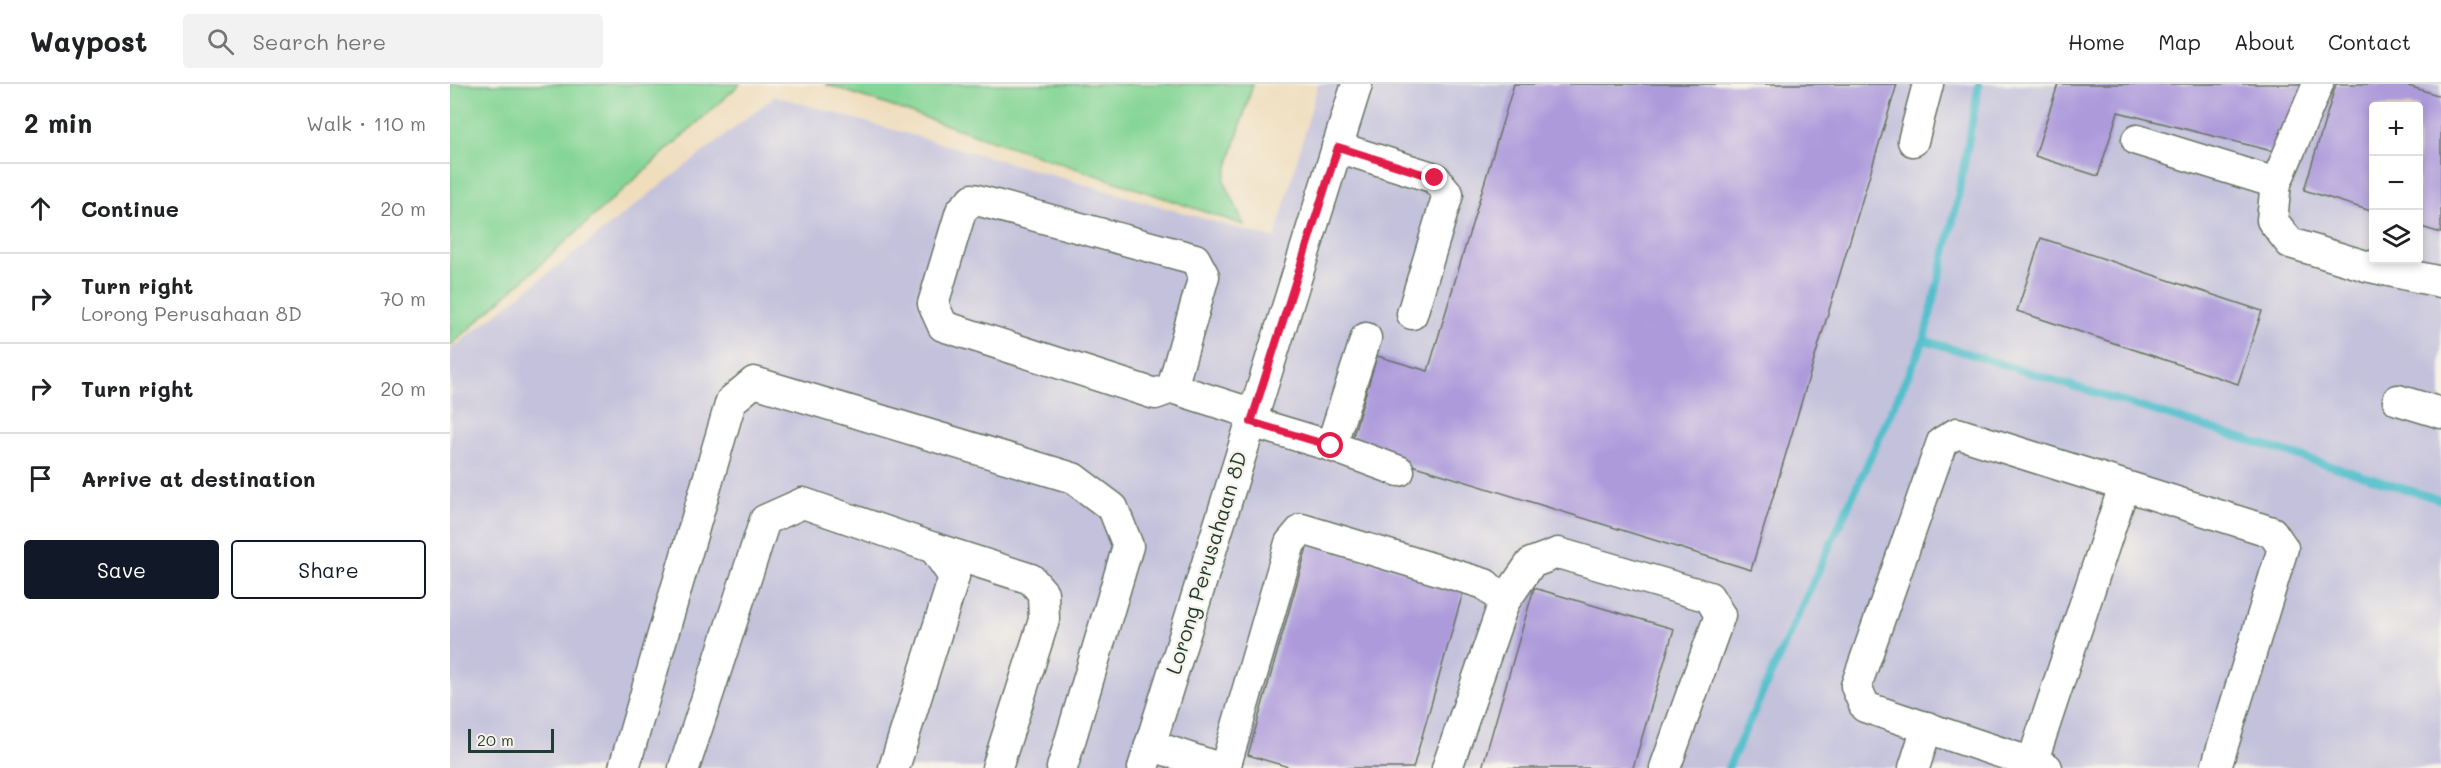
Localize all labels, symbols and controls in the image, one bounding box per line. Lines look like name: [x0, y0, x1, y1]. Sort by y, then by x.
search box: [183, 14, 603, 68]
text: Waypost: [30, 23, 147, 59]
icon: search: [204, 25, 237, 58]
text: Search here: [252, 27, 386, 56]
text: Home: [2068, 28, 2125, 55]
text: Map: [2158, 28, 2201, 55]
text: About: [2234, 28, 2295, 55]
text: Contact: [2328, 28, 2411, 55]
map controls: [2369, 102, 2423, 264]
button: +: [2369, 102, 2423, 156]
text: 2 min: [24, 106, 92, 140]
text: Walk · 110 m: [306, 110, 426, 136]
button: −: [2369, 156, 2423, 210]
route end: [1421, 164, 1447, 190]
icon: ahead: [24, 192, 57, 225]
text: Continue: [81, 194, 179, 223]
text: 20 m: [380, 195, 426, 221]
button: layers: [2369, 210, 2423, 264]
text: Turn right: [81, 271, 193, 300]
icon: right: [24, 282, 57, 315]
text: 70 m: [380, 285, 426, 311]
text: Lorong Perusahaan 8D: [81, 300, 302, 326]
icon: right: [24, 372, 57, 405]
text: Turn right: [81, 374, 193, 403]
text: 20 m: [380, 375, 426, 401]
route start: [1317, 432, 1343, 458]
street label: Lorong Perusahaan 8D: [1159, 448, 1252, 677]
icon: arrive: [24, 462, 57, 495]
text: Arrive at destination: [81, 464, 316, 493]
button: Save: [24, 540, 219, 599]
button: Share: [231, 540, 426, 599]
scale bar: [468, 726, 554, 754]
text: 20 m: [477, 729, 514, 750]

